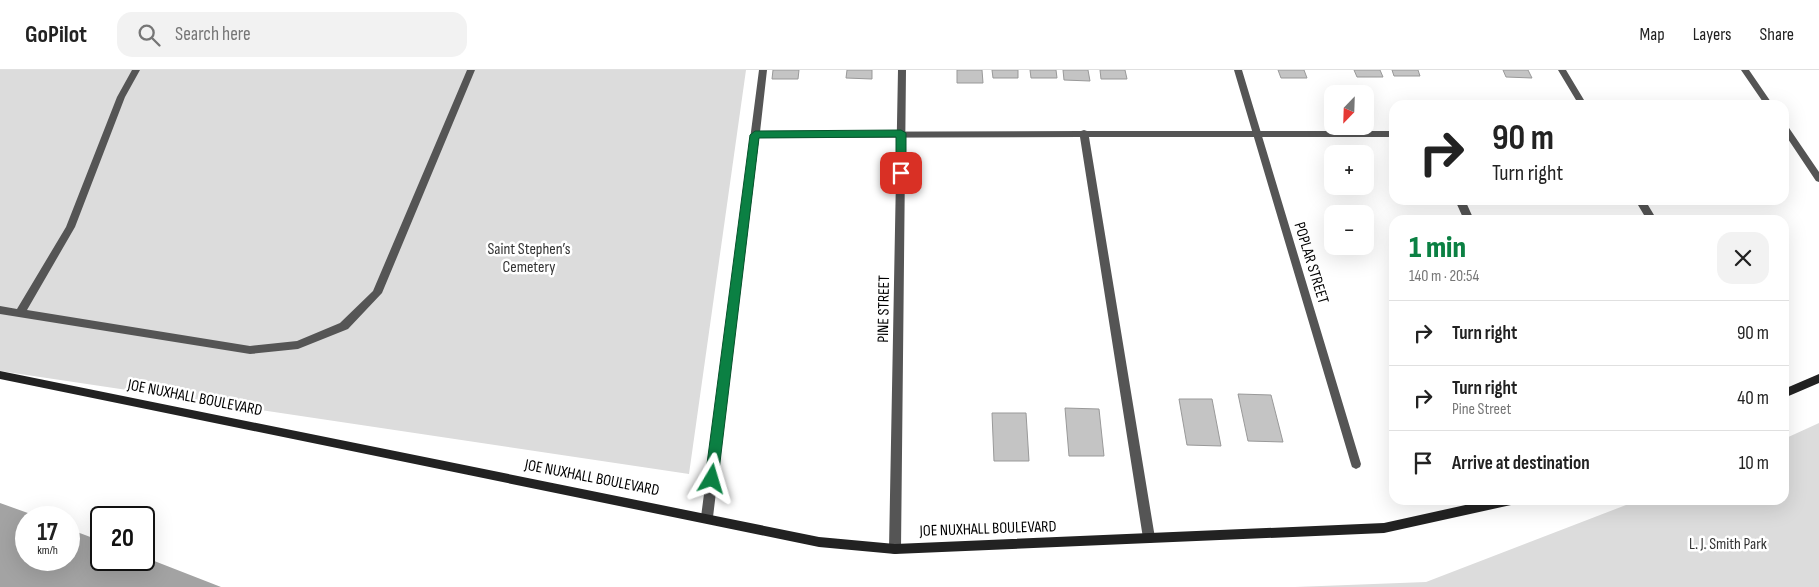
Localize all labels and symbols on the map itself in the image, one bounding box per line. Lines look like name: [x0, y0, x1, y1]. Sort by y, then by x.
north arrow: [1324, 85, 1374, 135]
pin: [880, 152, 922, 194]
street label: POPLAR STREET: [1290, 220, 1333, 307]
park label: Saint Stephen’s Cemetery: [487, 240, 571, 277]
street label: PINE STREET: [874, 275, 894, 343]
street label: JOE NUXHALL BOULEVARD: [125, 375, 264, 420]
position arrow: [685, 452, 737, 504]
street label: JOE NUXHALL BOULEVARD: [522, 455, 661, 500]
speed limit sign: 20: [90, 506, 155, 571]
street label: JOE NUXHALL BOULEVARD: [918, 517, 1057, 541]
park label: L. J. Smith Park: [1689, 535, 1767, 554]

